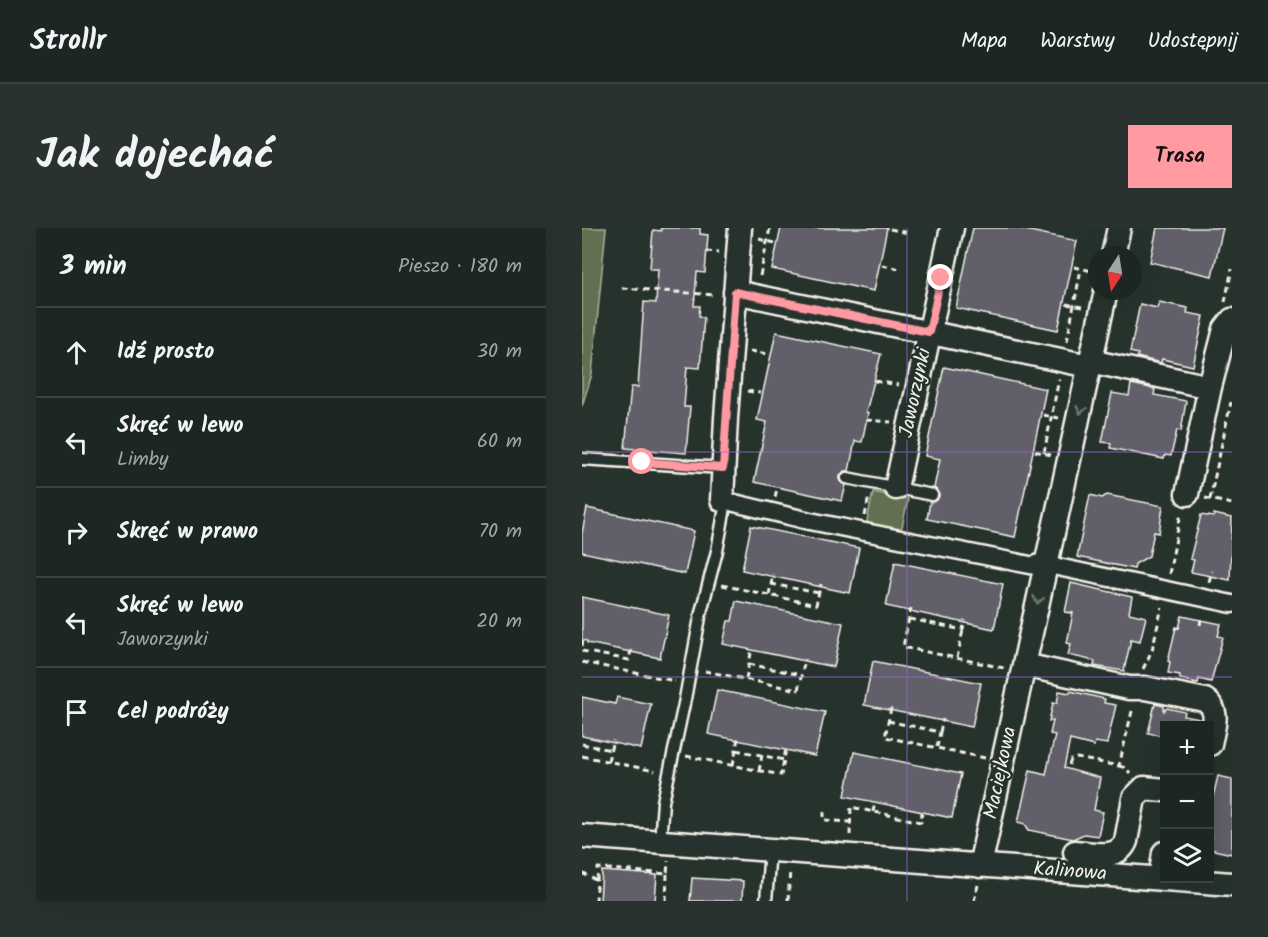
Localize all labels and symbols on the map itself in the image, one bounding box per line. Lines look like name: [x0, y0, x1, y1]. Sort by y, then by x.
north arrow: [1088, 246, 1142, 300]
route end: [927, 264, 953, 290]
street label: Jaworzynki: [891, 344, 941, 441]
one-way arrow: [1075, 405, 1088, 415]
route start: [628, 448, 654, 474]
one-way arrow: [1033, 595, 1046, 605]
street label: Maciejkowa: [976, 724, 1026, 822]
street label: Kalinowa: [1032, 853, 1108, 891]

